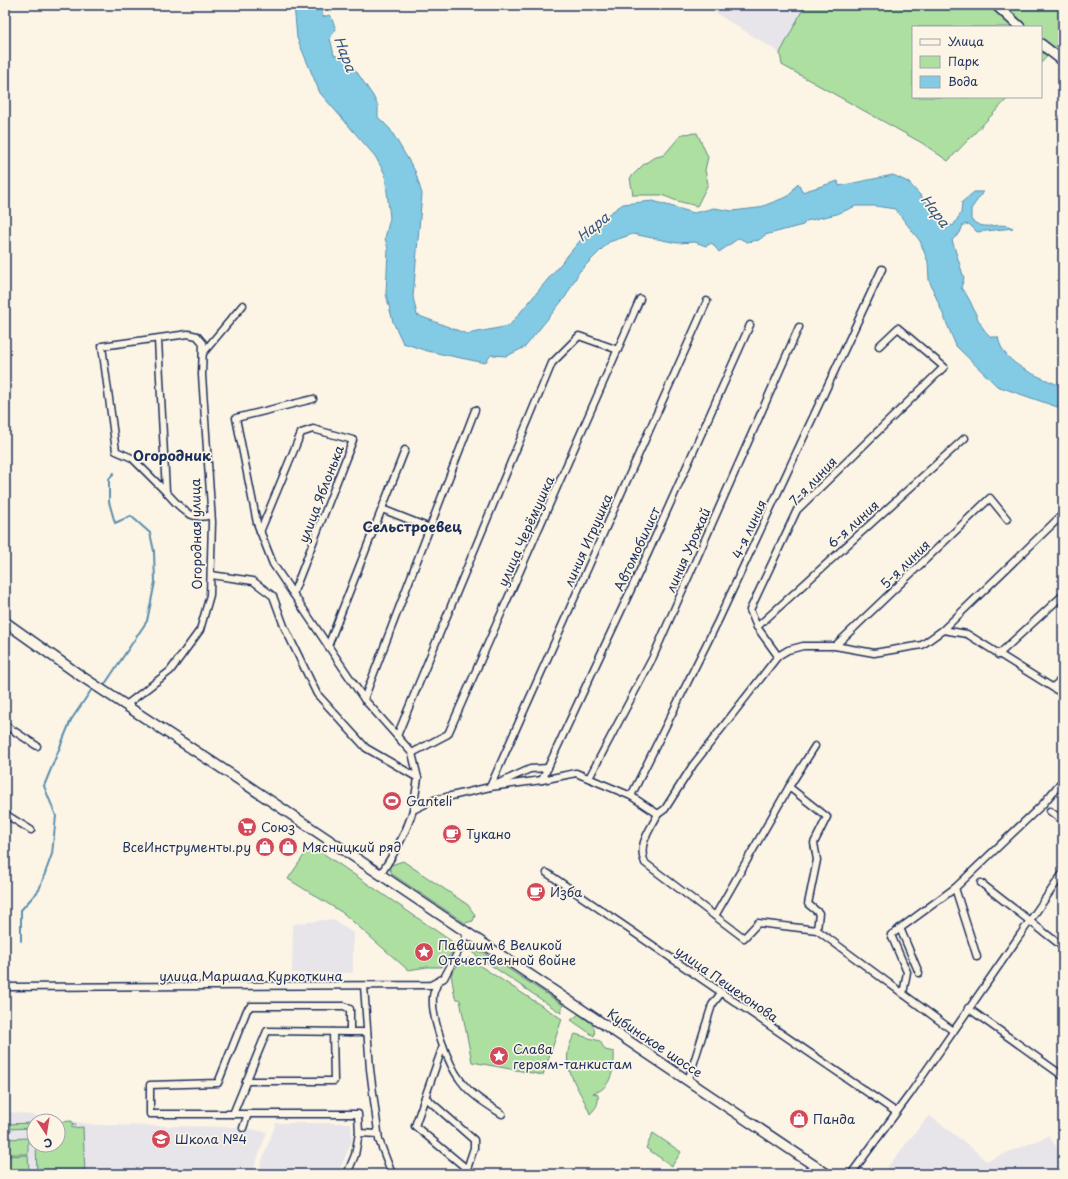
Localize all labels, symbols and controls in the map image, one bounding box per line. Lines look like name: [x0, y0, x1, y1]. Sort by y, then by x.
legend: [912, 26, 1042, 98]
text: Улица: [948, 32, 984, 50]
water label: Нара: [329, 33, 362, 76]
text: Парк: [948, 52, 980, 70]
text: Вода: [948, 72, 978, 90]
water label: Нара: [916, 190, 956, 233]
water label: Нара: [572, 206, 614, 246]
street label: улица Яблонька: [293, 442, 348, 545]
district label: Огородник: [133, 445, 211, 466]
street label: 7-я линия: [785, 452, 841, 509]
street label: улица Черёмушка: [493, 472, 559, 589]
street label: Огородная улица: [185, 477, 206, 590]
street label: линия Игрушка: [558, 490, 617, 590]
street label: 6-я линия: [823, 495, 883, 552]
street label: 4-я линия: [727, 496, 770, 561]
street label: Автомобилист: [609, 503, 665, 594]
street label: линия Урожай: [660, 505, 715, 596]
district label: Сельстроевец: [362, 516, 462, 537]
street label: 5-я линия: [875, 535, 934, 592]
sports icon: Ganteli: [381, 790, 403, 812]
place label: Ganteli: [406, 791, 453, 810]
supermarket icon: Союз: [236, 816, 258, 838]
place label: Союз: [261, 817, 295, 836]
cafe icon: Тукано: [441, 823, 463, 845]
place label: Тукано: [466, 824, 511, 843]
shop icon: ВсеИнструменты.ру: [254, 836, 276, 858]
shop icon: Мясницкий ряд: [277, 836, 299, 858]
place label: ВсеИнструменты.ру: [122, 837, 251, 856]
place label: Мясницкий ряд: [302, 837, 401, 856]
cafe icon: Изба: [525, 881, 547, 903]
place label: Изба: [550, 882, 583, 901]
place label: Павшим в Великой Отечественной войне: [438, 935, 576, 969]
place icon: Павшим в Великой Отечественной войне: [413, 941, 435, 963]
street label: улица Пешехонова: [672, 941, 783, 1027]
street label: улица Маршала Куркоткина: [159, 966, 344, 985]
street label: Кубинское шоссе: [604, 1004, 707, 1082]
place label: Слава героям-танкистам: [513, 1039, 632, 1073]
place icon: Слава героям-танкистам: [488, 1045, 510, 1067]
shop icon: Панда: [788, 1108, 810, 1130]
place label: Панда: [813, 1109, 856, 1128]
north arrow: [26, 1113, 66, 1153]
school or university icon: Школа №4: [150, 1128, 172, 1150]
place label: Школа №4: [175, 1129, 247, 1148]
text: С: [42, 1134, 54, 1152]

